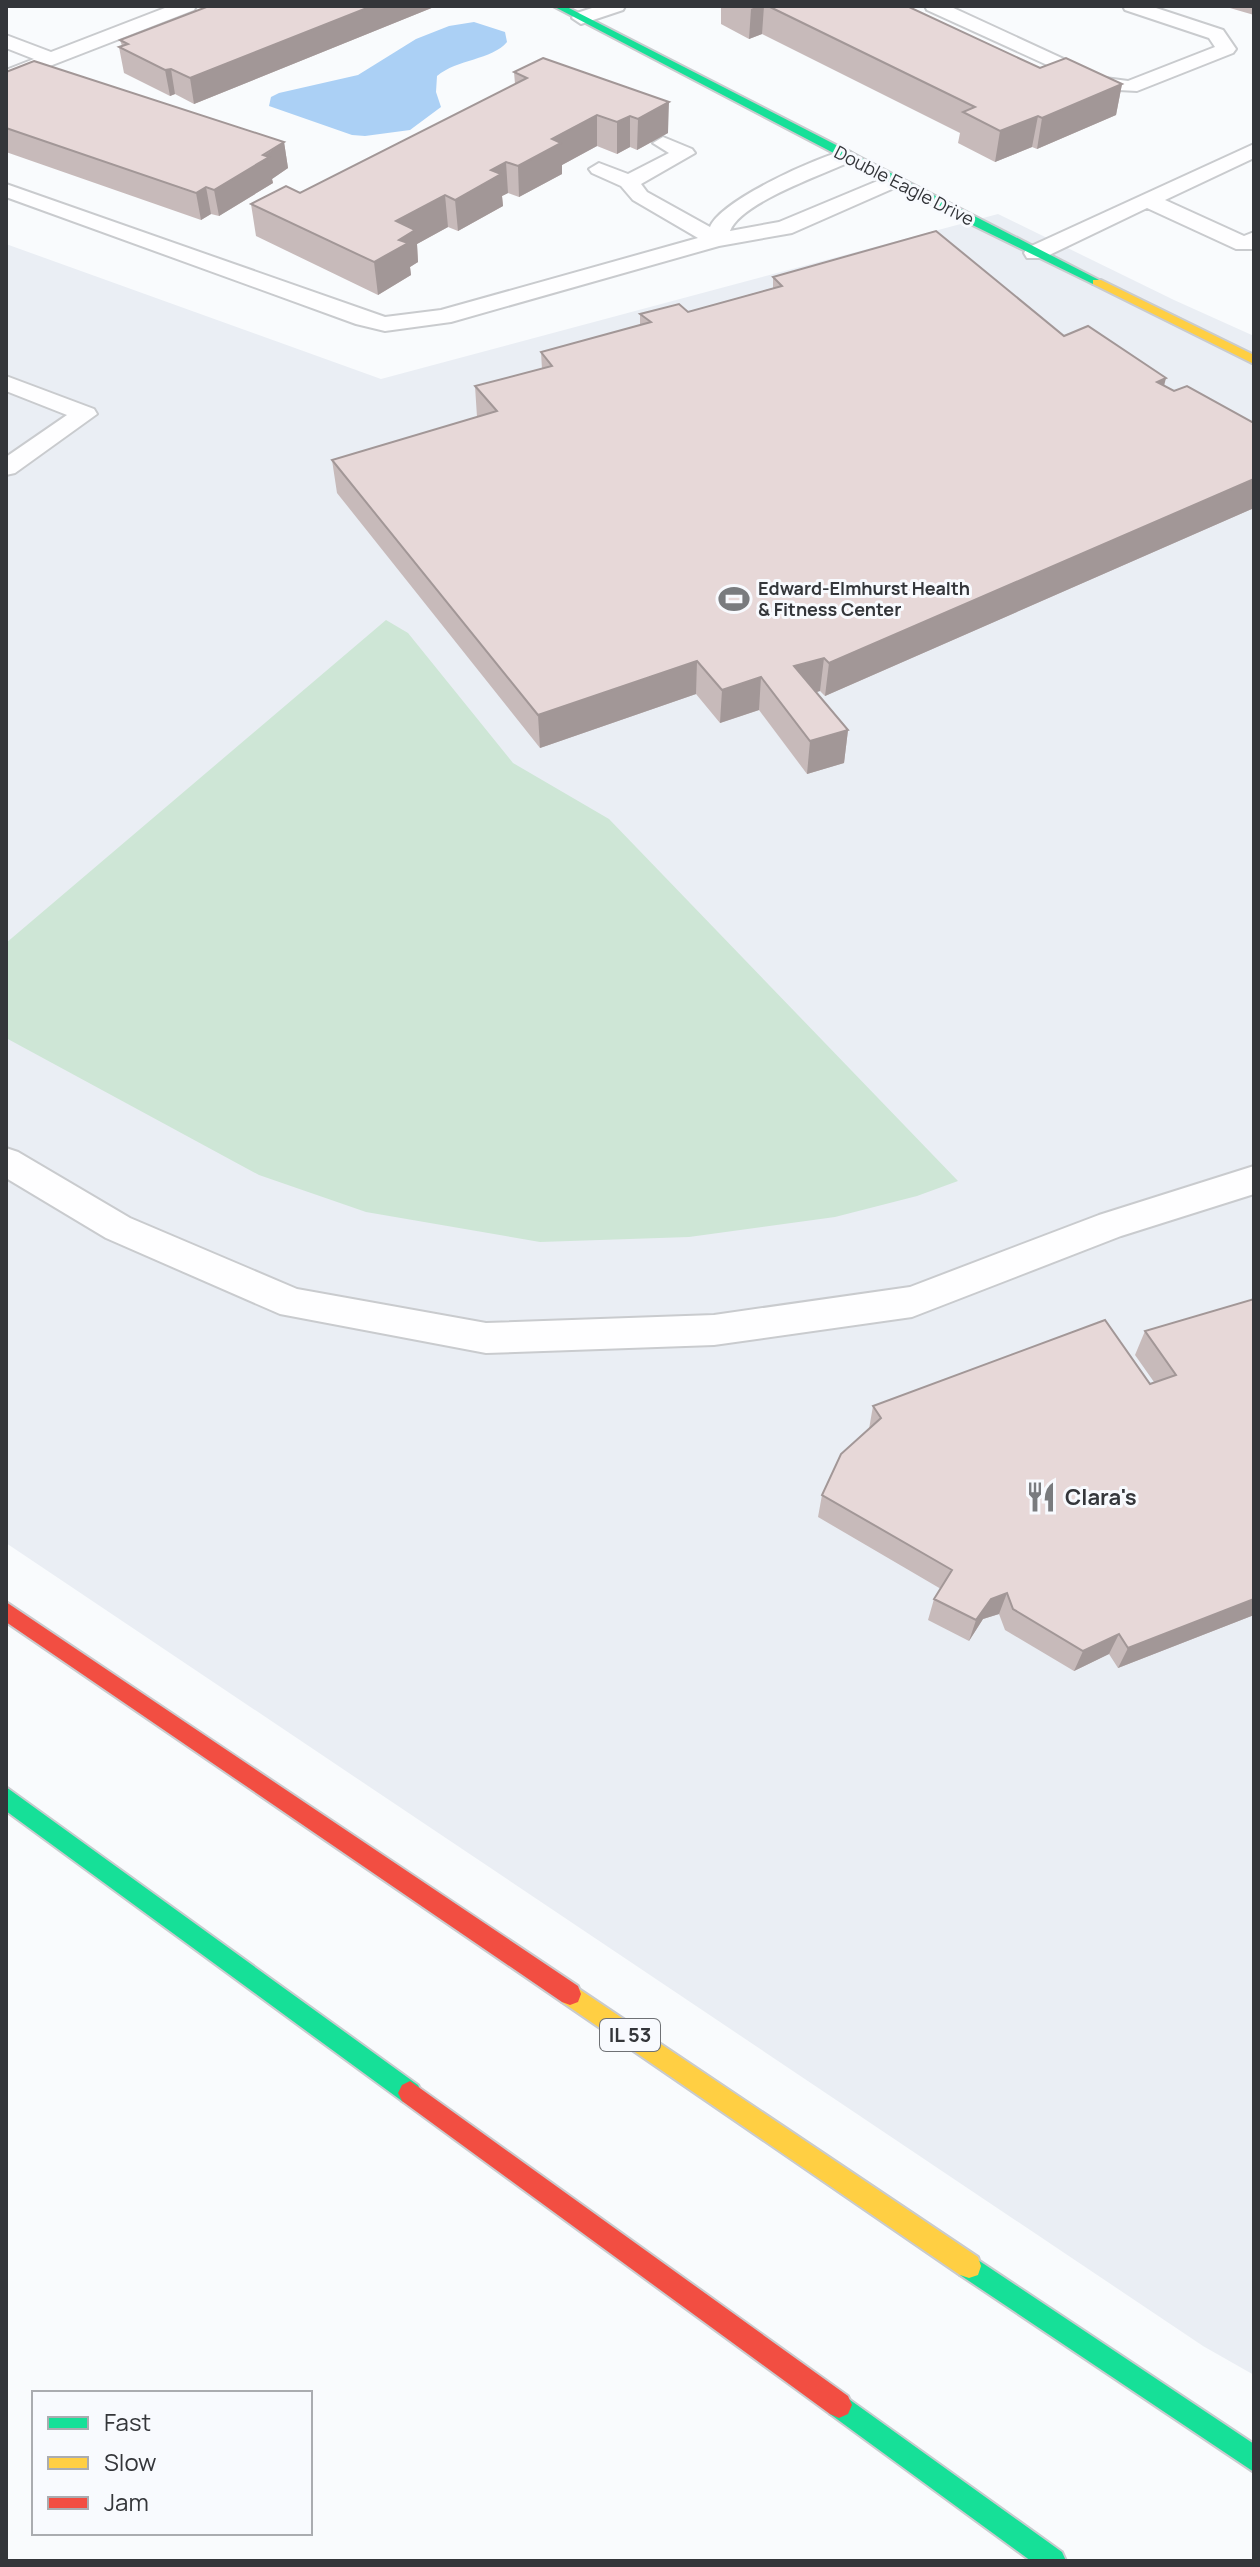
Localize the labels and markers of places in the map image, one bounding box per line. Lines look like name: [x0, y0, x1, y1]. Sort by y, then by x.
place label: Edward-Elmhurst Health & Fitness Center: [758, 576, 970, 621]
sports icon: Edward-Elmhurst Health & Fitness Center: [717, 582, 751, 616]
restaurant icon: Clara's: [1024, 1480, 1058, 1514]
place label: Clara's: [1065, 1482, 1137, 1512]

